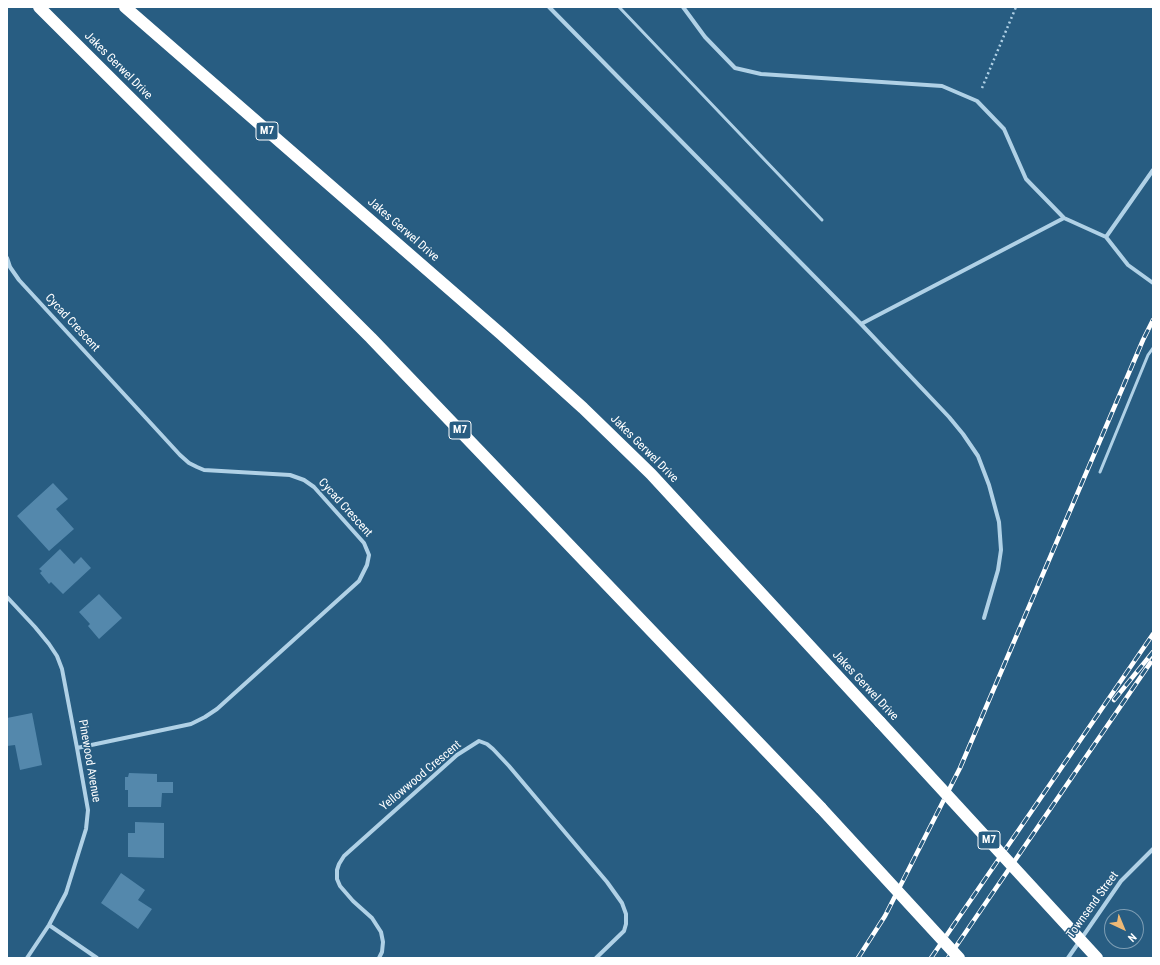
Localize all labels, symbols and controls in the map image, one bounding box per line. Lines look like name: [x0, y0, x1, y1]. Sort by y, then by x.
street label: Jakes Gerwel Drive: [81, 29, 155, 103]
road number: M7: [256, 122, 278, 140]
street label: Jakes Gerwel Drive: [364, 195, 442, 265]
street label: Cycad Crescent: [42, 291, 102, 355]
street label: Jakes Gerwel Drive: [607, 412, 681, 486]
road number: M7: [449, 421, 471, 439]
street label: Cycad Crescent: [315, 476, 375, 540]
street label: Jakes Gerwel Drive: [829, 648, 901, 724]
street label: Pinewood Avenue: [75, 718, 103, 804]
street label: Yellowwood Crescent: [378, 738, 464, 814]
road number: M7: [978, 831, 1000, 849]
street label: Townsend Street: [1064, 869, 1122, 941]
north arrow: [1104, 909, 1144, 949]
text: N: [1125, 930, 1139, 944]

